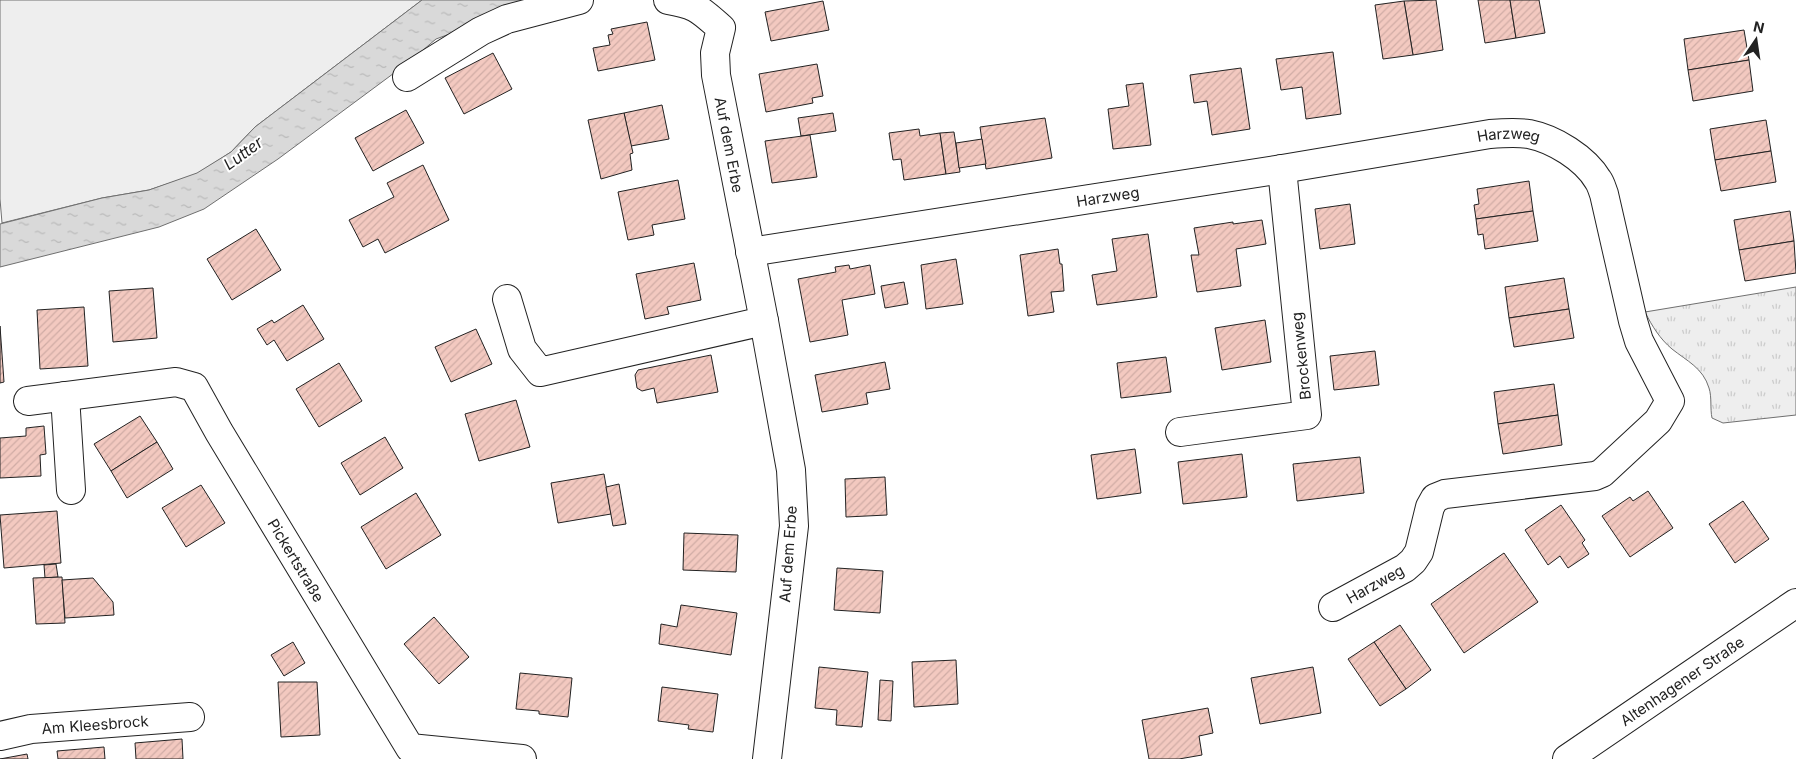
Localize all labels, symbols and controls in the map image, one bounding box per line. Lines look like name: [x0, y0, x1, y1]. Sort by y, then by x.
north arrow: [1731, 15, 1781, 65]
text: N: [1752, 17, 1766, 36]
street label: Auf dem Erbe: [711, 95, 748, 194]
street label: Harzweg: [1475, 123, 1542, 146]
water label: Lutter: [219, 131, 267, 174]
street label: Harzweg: [1075, 182, 1141, 210]
street label: Brockenweg: [1287, 311, 1315, 401]
street label: Auf dem Erbe: [775, 505, 801, 603]
street label: Pickertstraße: [264, 515, 329, 605]
street label: Harzweg: [1343, 560, 1407, 608]
street label: Altenhagener Straße: [1616, 632, 1748, 730]
street label: Am Kleesbrock: [41, 711, 150, 738]

